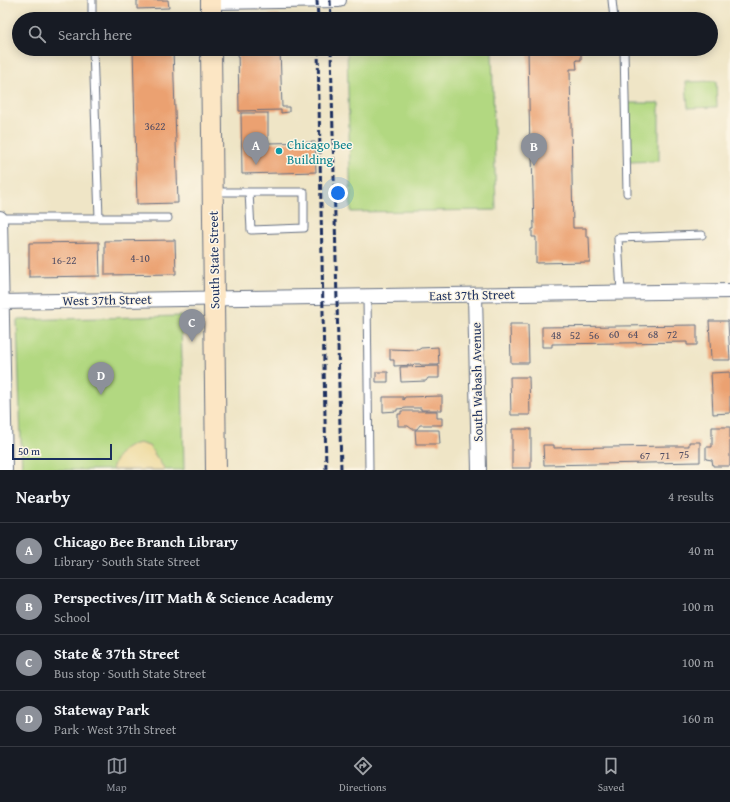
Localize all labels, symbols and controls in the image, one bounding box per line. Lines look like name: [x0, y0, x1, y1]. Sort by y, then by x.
search box: [12, 12, 718, 56]
icon: search: [26, 23, 48, 45]
text: Search here: [58, 24, 132, 45]
house number: 3622: [144, 118, 166, 134]
pin: A: [243, 132, 269, 165]
pin: B: [521, 133, 547, 166]
place label: Chicago Bee Building: [287, 135, 352, 169]
marker: Chicago Bee Building: [274, 146, 284, 156]
your location: [328, 183, 348, 203]
street label: South State Street: [204, 210, 224, 309]
house number: 4-10: [130, 250, 150, 266]
house number: 16-22: [52, 252, 76, 268]
street label: East 37th Street: [429, 285, 515, 305]
street label: West 37th Street: [62, 290, 152, 310]
pin: C: [179, 309, 205, 342]
street label: South Wabash Avenue: [466, 322, 488, 442]
house number: 60: [609, 326, 619, 342]
house number: 64: [628, 326, 638, 342]
house number: 68: [648, 326, 658, 342]
house number: 72: [667, 326, 677, 342]
house number: 48: [551, 327, 561, 343]
house number: 52: [570, 327, 580, 343]
house number: 56: [589, 327, 599, 343]
pin: D: [88, 362, 114, 395]
scale bar: [12, 442, 112, 461]
text: 50 m: [18, 443, 40, 459]
house number: 75: [679, 446, 689, 462]
house number: 67: [640, 447, 650, 463]
house number: 71: [660, 447, 670, 463]
text: Nearby: [16, 484, 70, 509]
text: 4 results: [668, 487, 714, 506]
text: Chicago Bee Branch Library: [54, 531, 238, 552]
text: A: [25, 541, 33, 560]
text: 40 m: [688, 541, 714, 560]
text: Library · South State Street: [54, 552, 200, 571]
text: Perspectives/IIT Math & Science Academy: [54, 587, 333, 608]
text: B: [25, 597, 33, 616]
text: 100 m: [682, 597, 714, 616]
text: School: [54, 608, 90, 627]
text: State & 37th Street: [54, 643, 179, 664]
text: C: [25, 653, 33, 672]
text: 100 m: [682, 653, 714, 672]
text: Bus stop · South State Street: [54, 664, 206, 683]
text: Stateway Park: [54, 699, 149, 720]
text: D: [25, 709, 33, 728]
text: 160 m: [682, 709, 714, 728]
text: Park · West 37th Street: [54, 720, 176, 739]
tab: Map: [106, 755, 128, 795]
tab: Directions: [339, 755, 386, 795]
tab: Saved: [598, 755, 624, 795]

